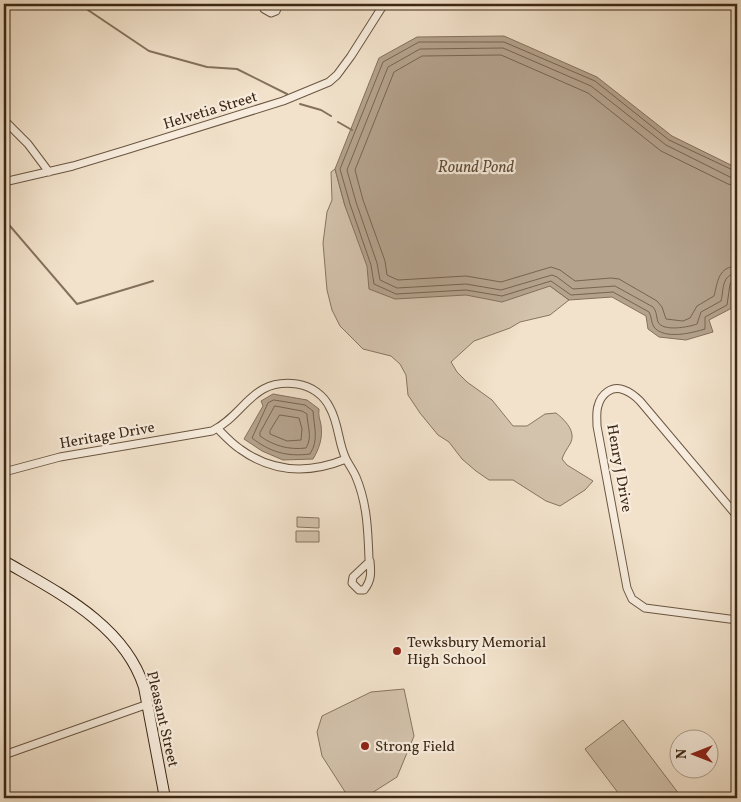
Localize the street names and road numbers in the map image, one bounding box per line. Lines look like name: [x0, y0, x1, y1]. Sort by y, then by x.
street label: Helvetia Street: [161, 87, 260, 136]
street label: Heritage Drive: [58, 418, 157, 455]
street label: Henry J Drive: [600, 423, 637, 514]
street label: Pleasant Street: [140, 669, 183, 770]

